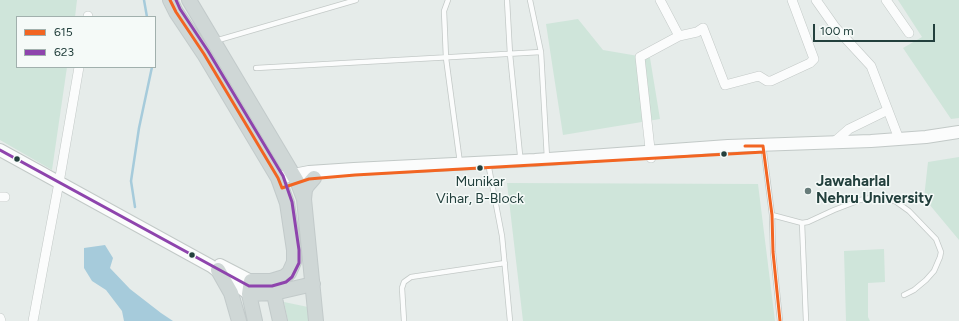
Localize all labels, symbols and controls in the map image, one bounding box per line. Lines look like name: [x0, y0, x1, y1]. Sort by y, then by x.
legend: [16, 16, 156, 68]
scale bar: [815, 16, 937, 42]
text: 100 m: [820, 24, 854, 38]
text: 615: [54, 25, 73, 39]
text: 623: [54, 45, 74, 59]
unlabelled marker: [719, 149, 729, 159]
unlabelled marker: [12, 154, 22, 164]
marker: Munikar Vihar, B-Block: [475, 163, 485, 173]
place label: Jawaharlal Nehru University: [816, 173, 933, 208]
place label: Munikar Vihar, B-Block: [436, 174, 524, 206]
marker: Jawaharlal Nehru University: [803, 186, 813, 196]
unlabelled marker: [187, 250, 197, 260]

